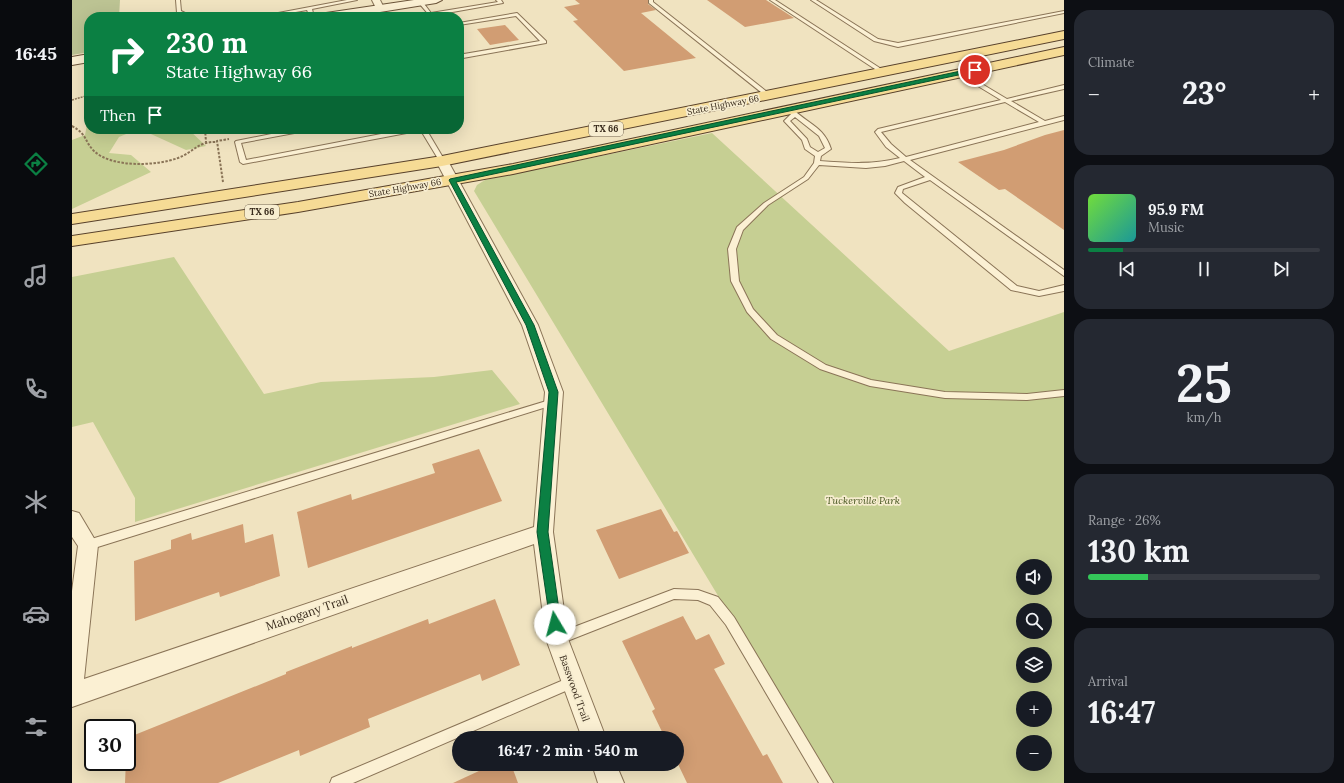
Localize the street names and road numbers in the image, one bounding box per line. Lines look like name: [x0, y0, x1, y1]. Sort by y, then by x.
street label: State Highway 66: [686, 92, 760, 117]
road number: TX 66: [589, 122, 623, 136]
street label: State Highway 66: [368, 176, 442, 199]
road number: TX 66: [245, 205, 279, 219]
street label: Mahogany Trail: [264, 591, 350, 634]
street label: Basswood Trail: [556, 653, 593, 724]

